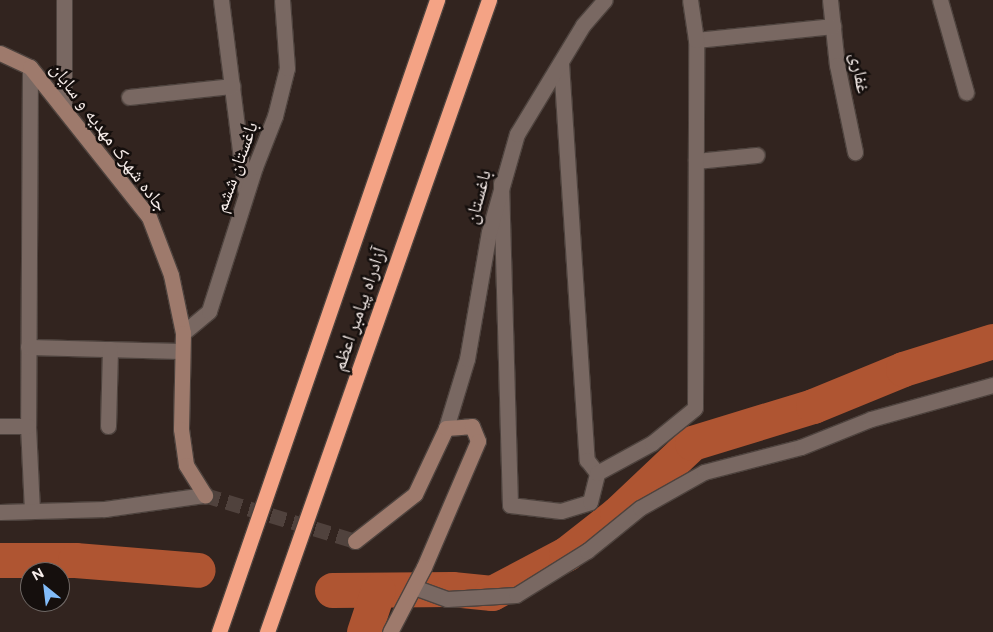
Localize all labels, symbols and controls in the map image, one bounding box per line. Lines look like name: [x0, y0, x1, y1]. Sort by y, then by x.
street label: غفاری: [845, 51, 875, 95]
street label: جاده شهرک مهدیه و سایان: [45, 58, 173, 216]
street label: باغستان ششم: [209, 119, 263, 215]
street label: باغستان: [460, 167, 496, 227]
street label: آزادراه پیامبر اعظم: [327, 244, 391, 374]
north arrow: [20, 562, 70, 612]
text: N: [29, 564, 47, 584]

